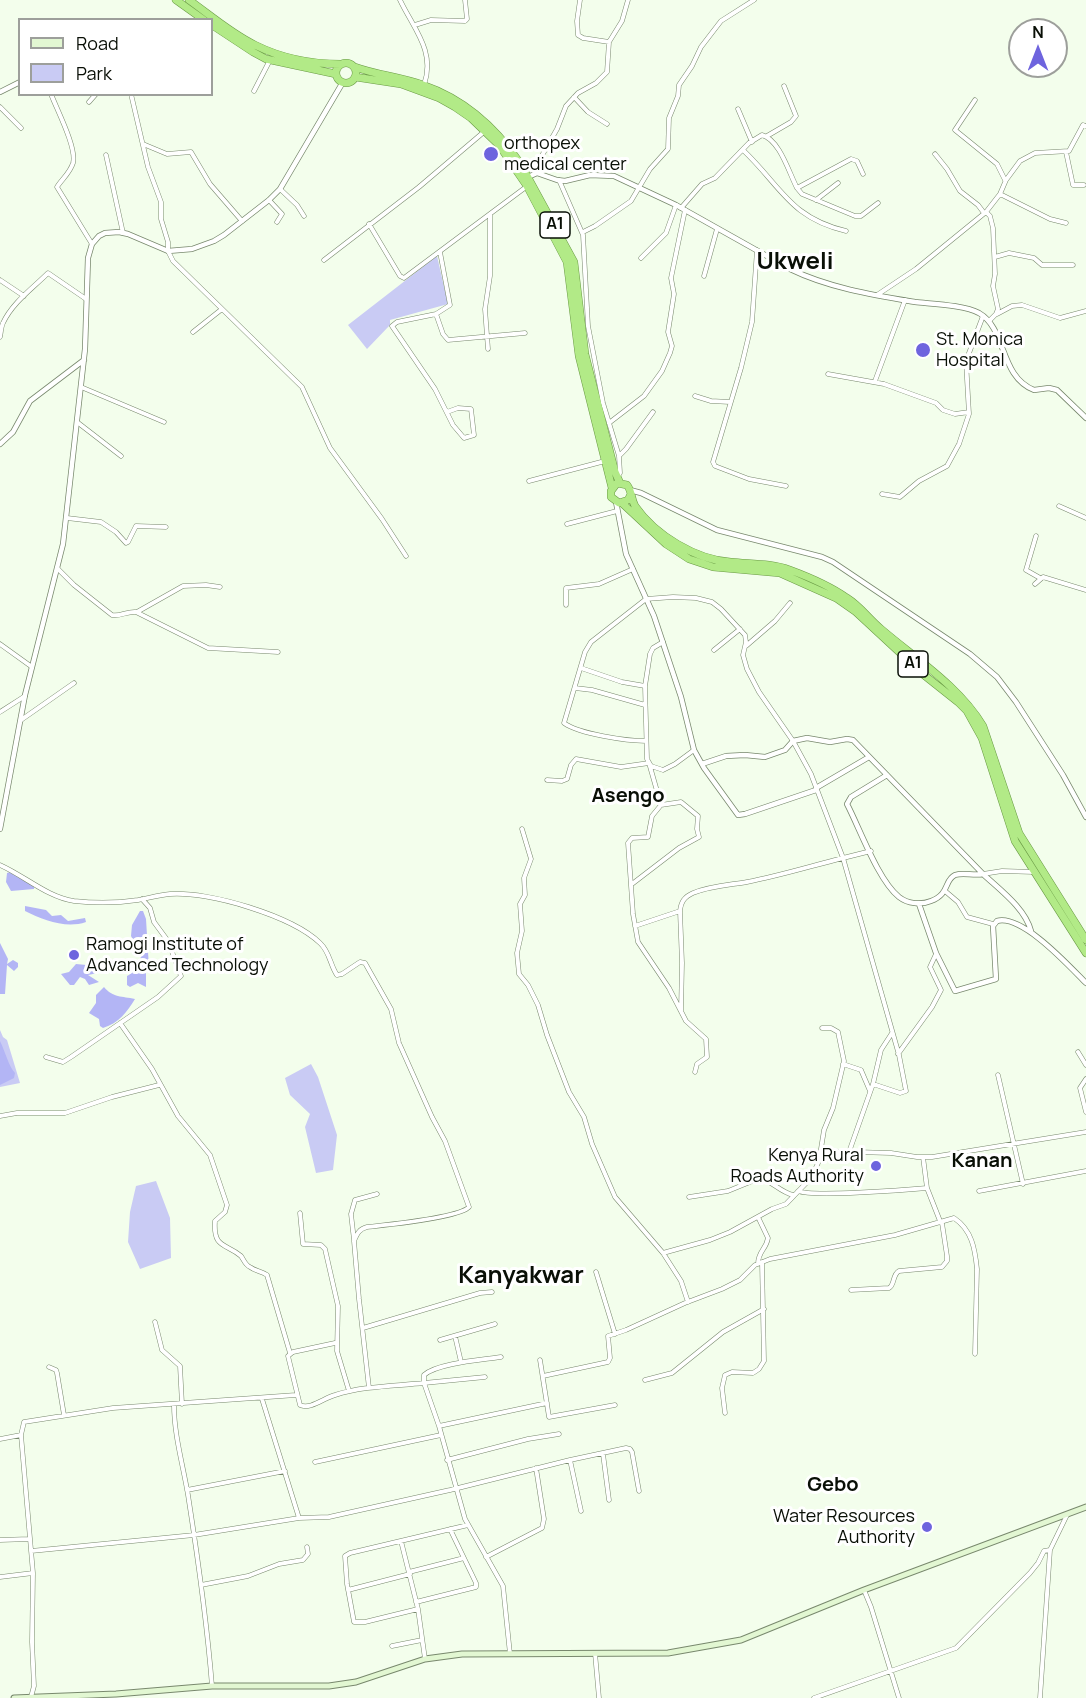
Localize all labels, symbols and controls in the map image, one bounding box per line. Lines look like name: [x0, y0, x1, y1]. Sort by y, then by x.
legend: [18, 18, 213, 96]
north arrow: [1008, 18, 1068, 78]
text: N: [1032, 21, 1044, 43]
text: Road: [76, 31, 119, 55]
text: Park: [76, 61, 112, 85]
place label: orthopex medical center: [504, 133, 627, 176]
marker: orthopex medical center: [482, 145, 500, 163]
road number: A1: [540, 212, 570, 238]
district label: Ukweli: [757, 248, 833, 276]
place label: St. Monica Hospital: [936, 329, 1023, 372]
marker: St. Monica Hospital: [914, 341, 932, 359]
road number: A1: [898, 651, 928, 677]
district label: Asengo: [591, 784, 665, 808]
place label: Ramogi Institute of Advanced Technology: [86, 934, 269, 976]
marker: Ramogi Institute of Advanced Technology: [67, 948, 81, 962]
place label: Kenya Rural Roads Authority: [731, 1145, 864, 1188]
district label: Kanan: [952, 1149, 1012, 1173]
marker: Kenya Rural Roads Authority: [869, 1159, 883, 1173]
district label: Kanyakwar: [458, 1262, 584, 1290]
district label: Gebo: [807, 1473, 859, 1497]
place label: Water Resources Authority: [773, 1506, 915, 1549]
marker: Water Resources Authority: [920, 1520, 934, 1534]

